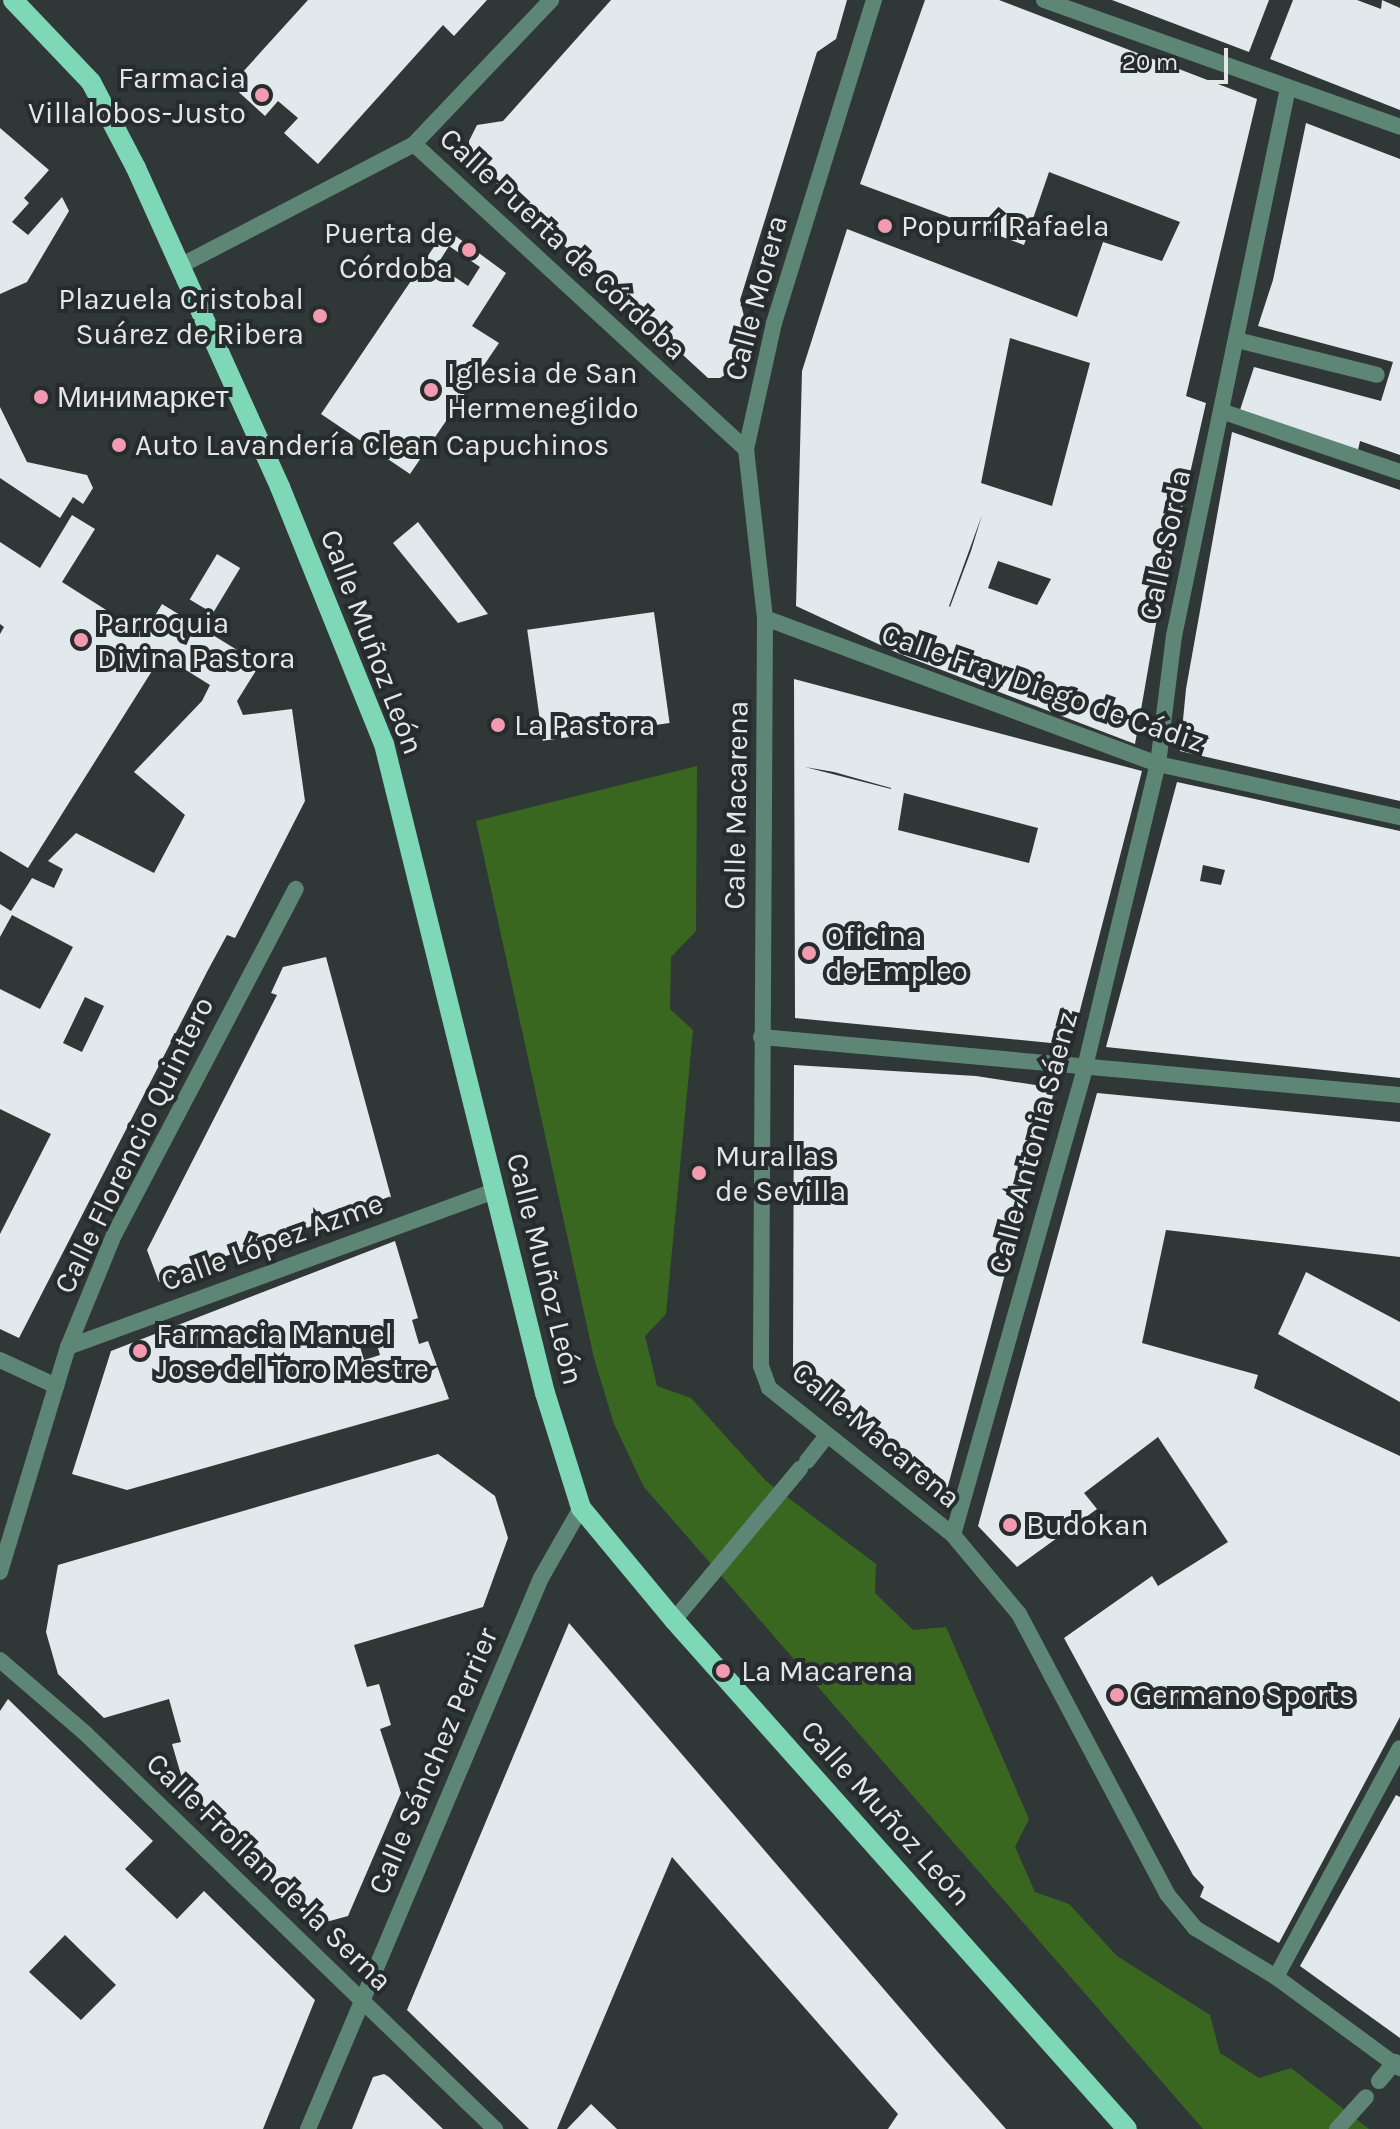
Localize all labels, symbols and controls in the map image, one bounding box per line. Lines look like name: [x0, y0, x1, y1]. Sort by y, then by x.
scale bar: [1112, 32, 1232, 82]
text: 20 m: [1122, 48, 1178, 76]
place label: Farmacia Villalobos-Justo: [28, 60, 246, 130]
marker: Farmacia Villalobos-Justo: [253, 86, 271, 104]
street label: Calle Puerta de Córdoba: [432, 120, 694, 368]
place label: Popurrí Rafaela: [901, 208, 1109, 244]
street label: Calle Morera: [717, 211, 795, 385]
place label: Puerta de Córdoba: [324, 215, 453, 286]
marker: Popurrí Rafaela: [876, 217, 894, 235]
marker: Puerta de Córdoba: [460, 241, 478, 259]
place label: Plazuela Cristobal Suárez de Ribera: [58, 281, 304, 352]
marker: Plazuela Cristobal Suárez de Ribera: [311, 307, 329, 325]
place label: Iglesia de San Hermenegildo: [447, 355, 639, 426]
place label: Минимаркет: [57, 379, 242, 415]
marker: Iglesia de San Hermenegildo: [422, 381, 440, 399]
marker: Минимаркет: [32, 388, 50, 406]
place label: Auto Lavandería Clean Capuchinos: [135, 427, 609, 463]
marker: Auto Lavandería Clean Capuchinos: [110, 436, 128, 454]
street label: Calle Sorda: [1131, 466, 1199, 624]
street label: Calle Muñoz León: [313, 525, 431, 759]
place label: Parroquia Divina Pastora: [97, 605, 295, 676]
street label: Calle Fray Diego de Cádiz: [877, 616, 1209, 760]
marker: Parroquia Divina Pastora: [72, 631, 90, 649]
street label: Calle Macarena: [716, 700, 756, 910]
place label: La Pastora: [514, 707, 656, 743]
marker: La Pastora: [489, 716, 507, 734]
place label: Oficina de Empleo: [825, 918, 968, 988]
marker: Oficina de Empleo: [800, 944, 818, 962]
street label: Calle Florencio Quintero: [46, 991, 222, 1299]
street label: Calle Antonia Sáenz: [981, 1008, 1085, 1278]
place label: Murallas de Sevilla: [715, 1138, 846, 1208]
street label: Calle Muñoz León: [499, 1149, 591, 1389]
marker: Murallas de Sevilla: [690, 1164, 708, 1182]
street label: Calle López Azme: [156, 1185, 388, 1299]
place label: Farmacia Manuel Jose del Toro Mestre: [156, 1316, 429, 1386]
marker: Farmacia Manuel Jose del Toro Mestre: [131, 1342, 149, 1360]
street label: Calle Macarena: [784, 1354, 968, 1516]
place label: Budokan: [1026, 1507, 1149, 1543]
marker: Budokan: [1001, 1516, 1019, 1534]
street label: Calle Sánchez Perrier: [361, 1622, 505, 1900]
place label: La Macarena: [741, 1653, 913, 1689]
marker: La Macarena: [712, 1660, 734, 1682]
place label: Germano Sports: [1133, 1677, 1355, 1713]
marker: Germano Sports: [1108, 1686, 1126, 1704]
street label: Calle Muñoz León: [793, 1713, 979, 1913]
street label: Calle Froilan de la Serna: [139, 1745, 399, 1999]

